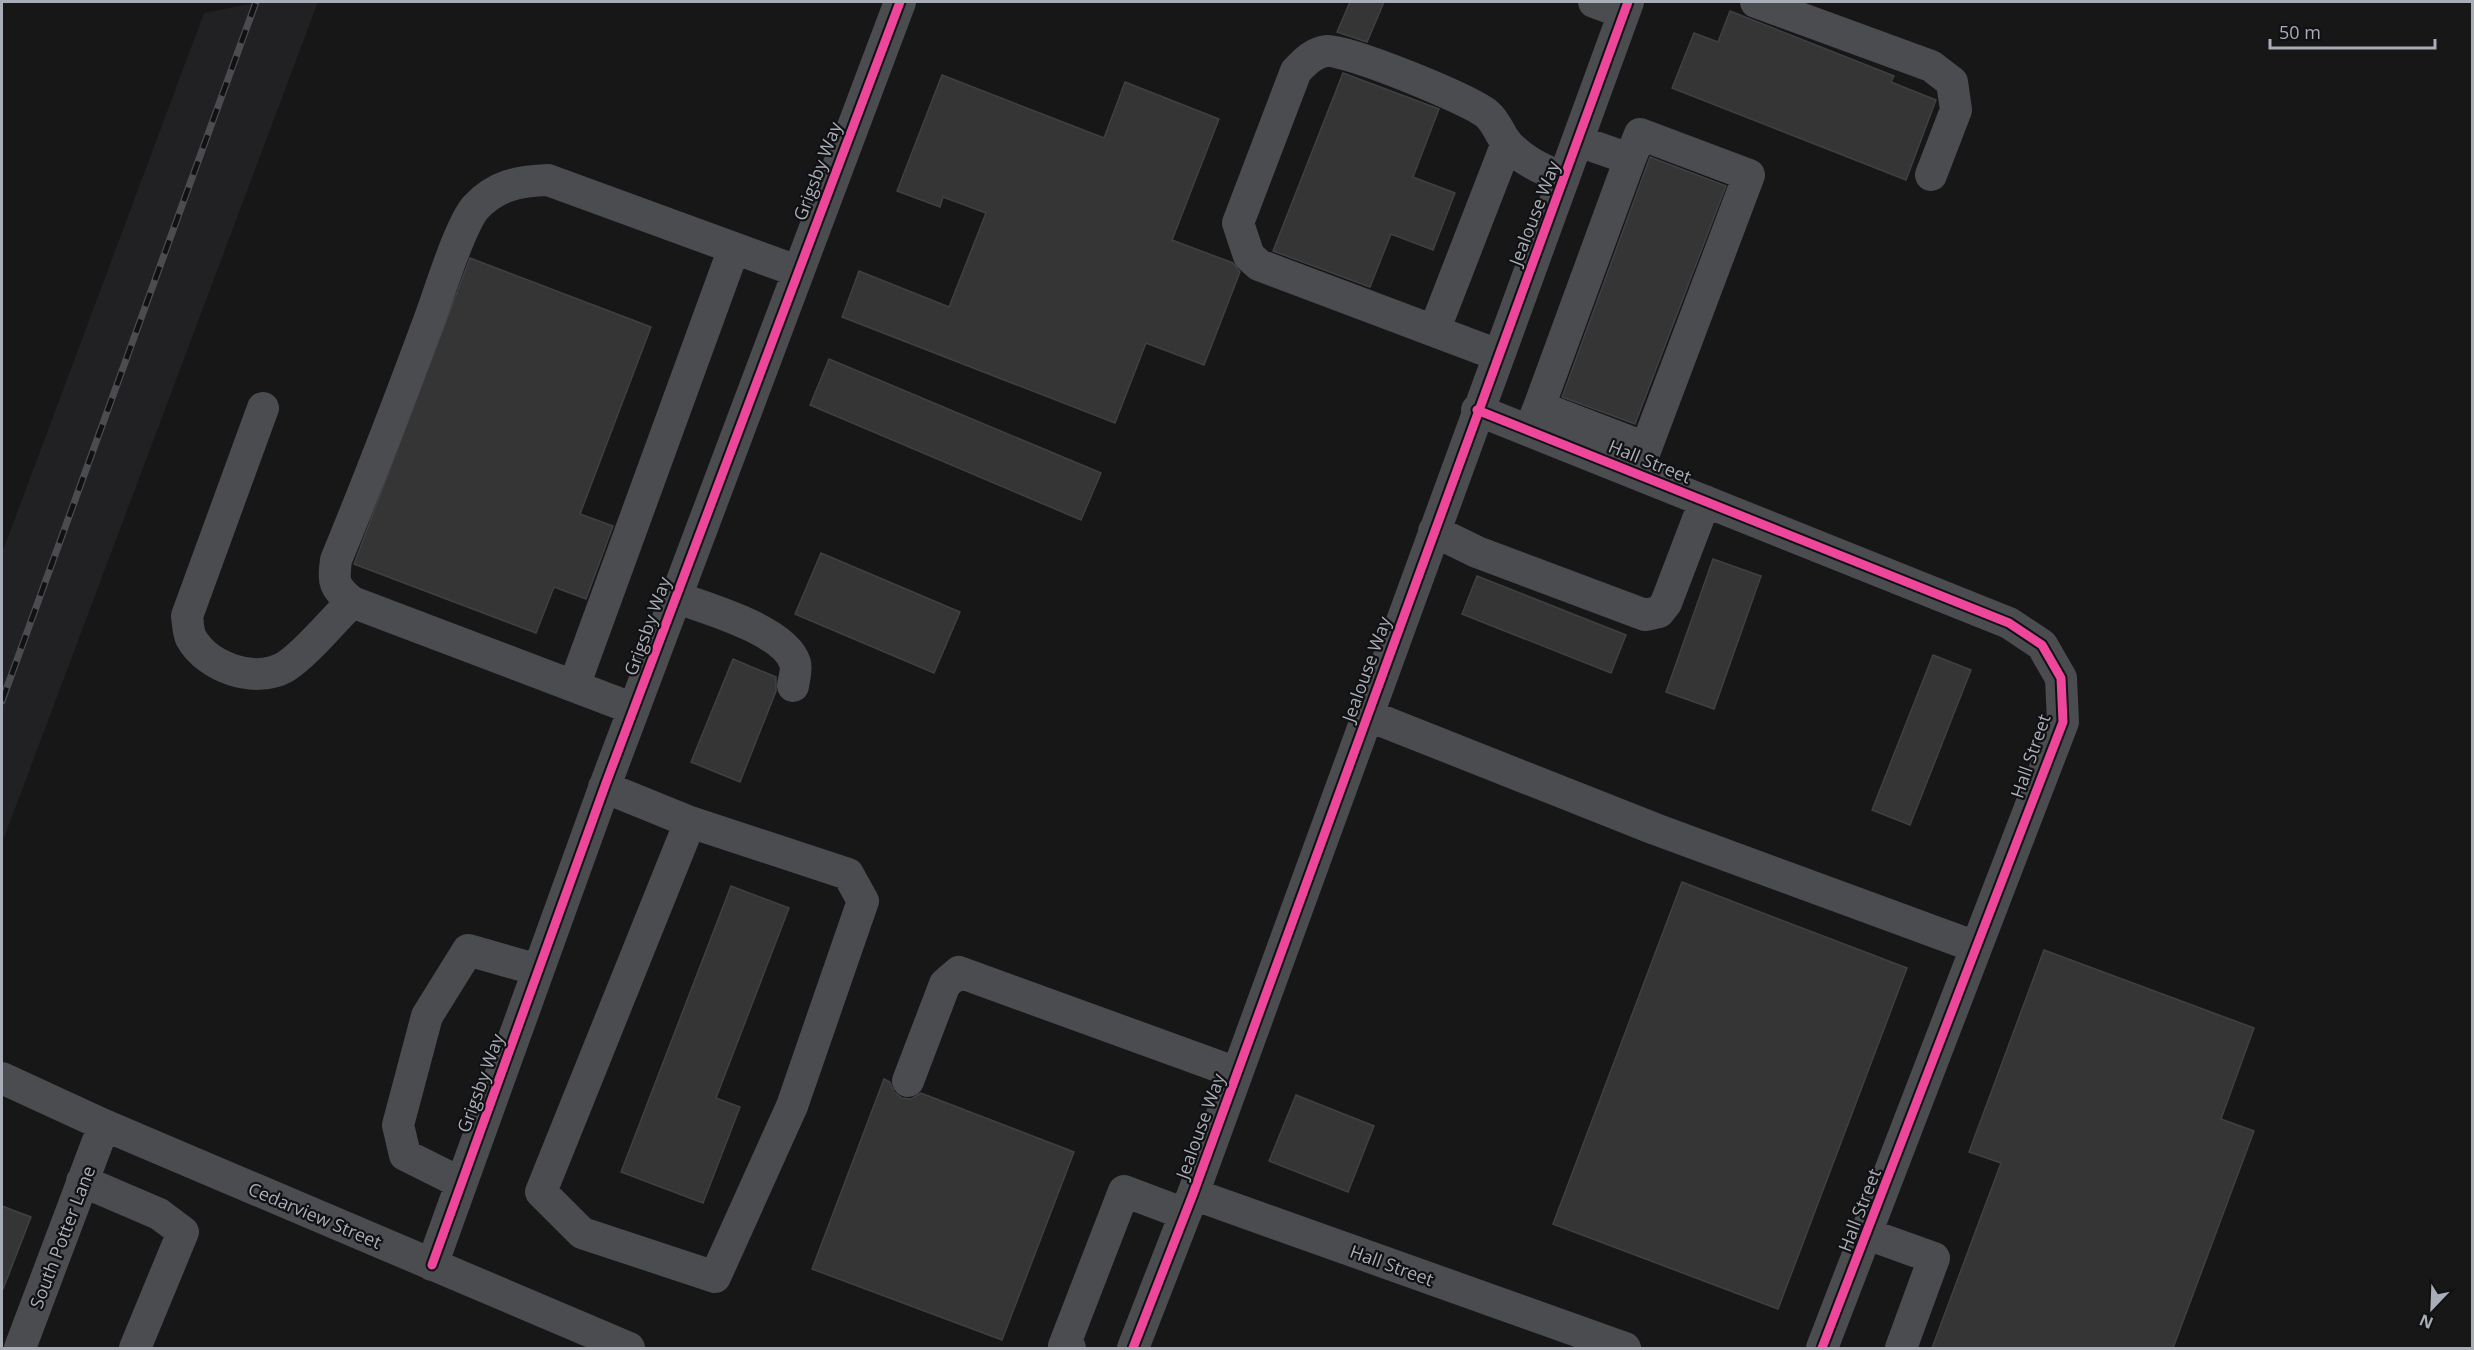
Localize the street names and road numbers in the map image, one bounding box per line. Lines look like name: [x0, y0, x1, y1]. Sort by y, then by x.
street label: Grigsby Way: [787, 117, 847, 224]
street label: Jealouse Way: [1502, 156, 1565, 271]
street label: Hall Street: [1605, 434, 1695, 488]
street label: Grigsby Way: [618, 572, 676, 679]
street label: Jealouse Way: [1335, 612, 1396, 727]
street label: Hall Street: [2004, 711, 2056, 801]
street label: Grigsby Way: [451, 1029, 509, 1136]
street label: Jealouse Way: [1169, 1069, 1230, 1184]
street label: South Potter Lane: [24, 1162, 100, 1312]
street label: Hall Street: [1832, 1165, 1886, 1255]
street label: Cedarview Street: [245, 1176, 385, 1254]
street label: Hall Street: [1347, 1239, 1437, 1291]

